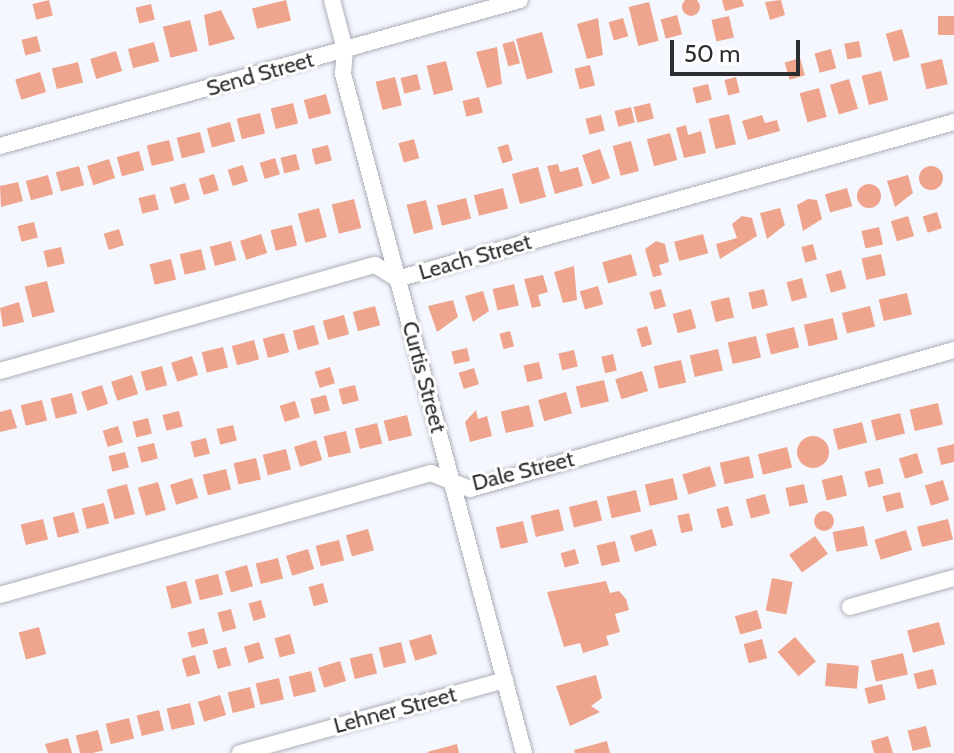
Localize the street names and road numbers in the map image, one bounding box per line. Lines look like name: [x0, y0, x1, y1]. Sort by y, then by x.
street label: Send Street: [203, 46, 317, 102]
street label: Leach Street: [416, 228, 534, 286]
street label: Curtis Street: [396, 318, 452, 436]
street label: Dale Street: [469, 446, 577, 496]
street label: Lehner Street: [331, 681, 459, 739]

